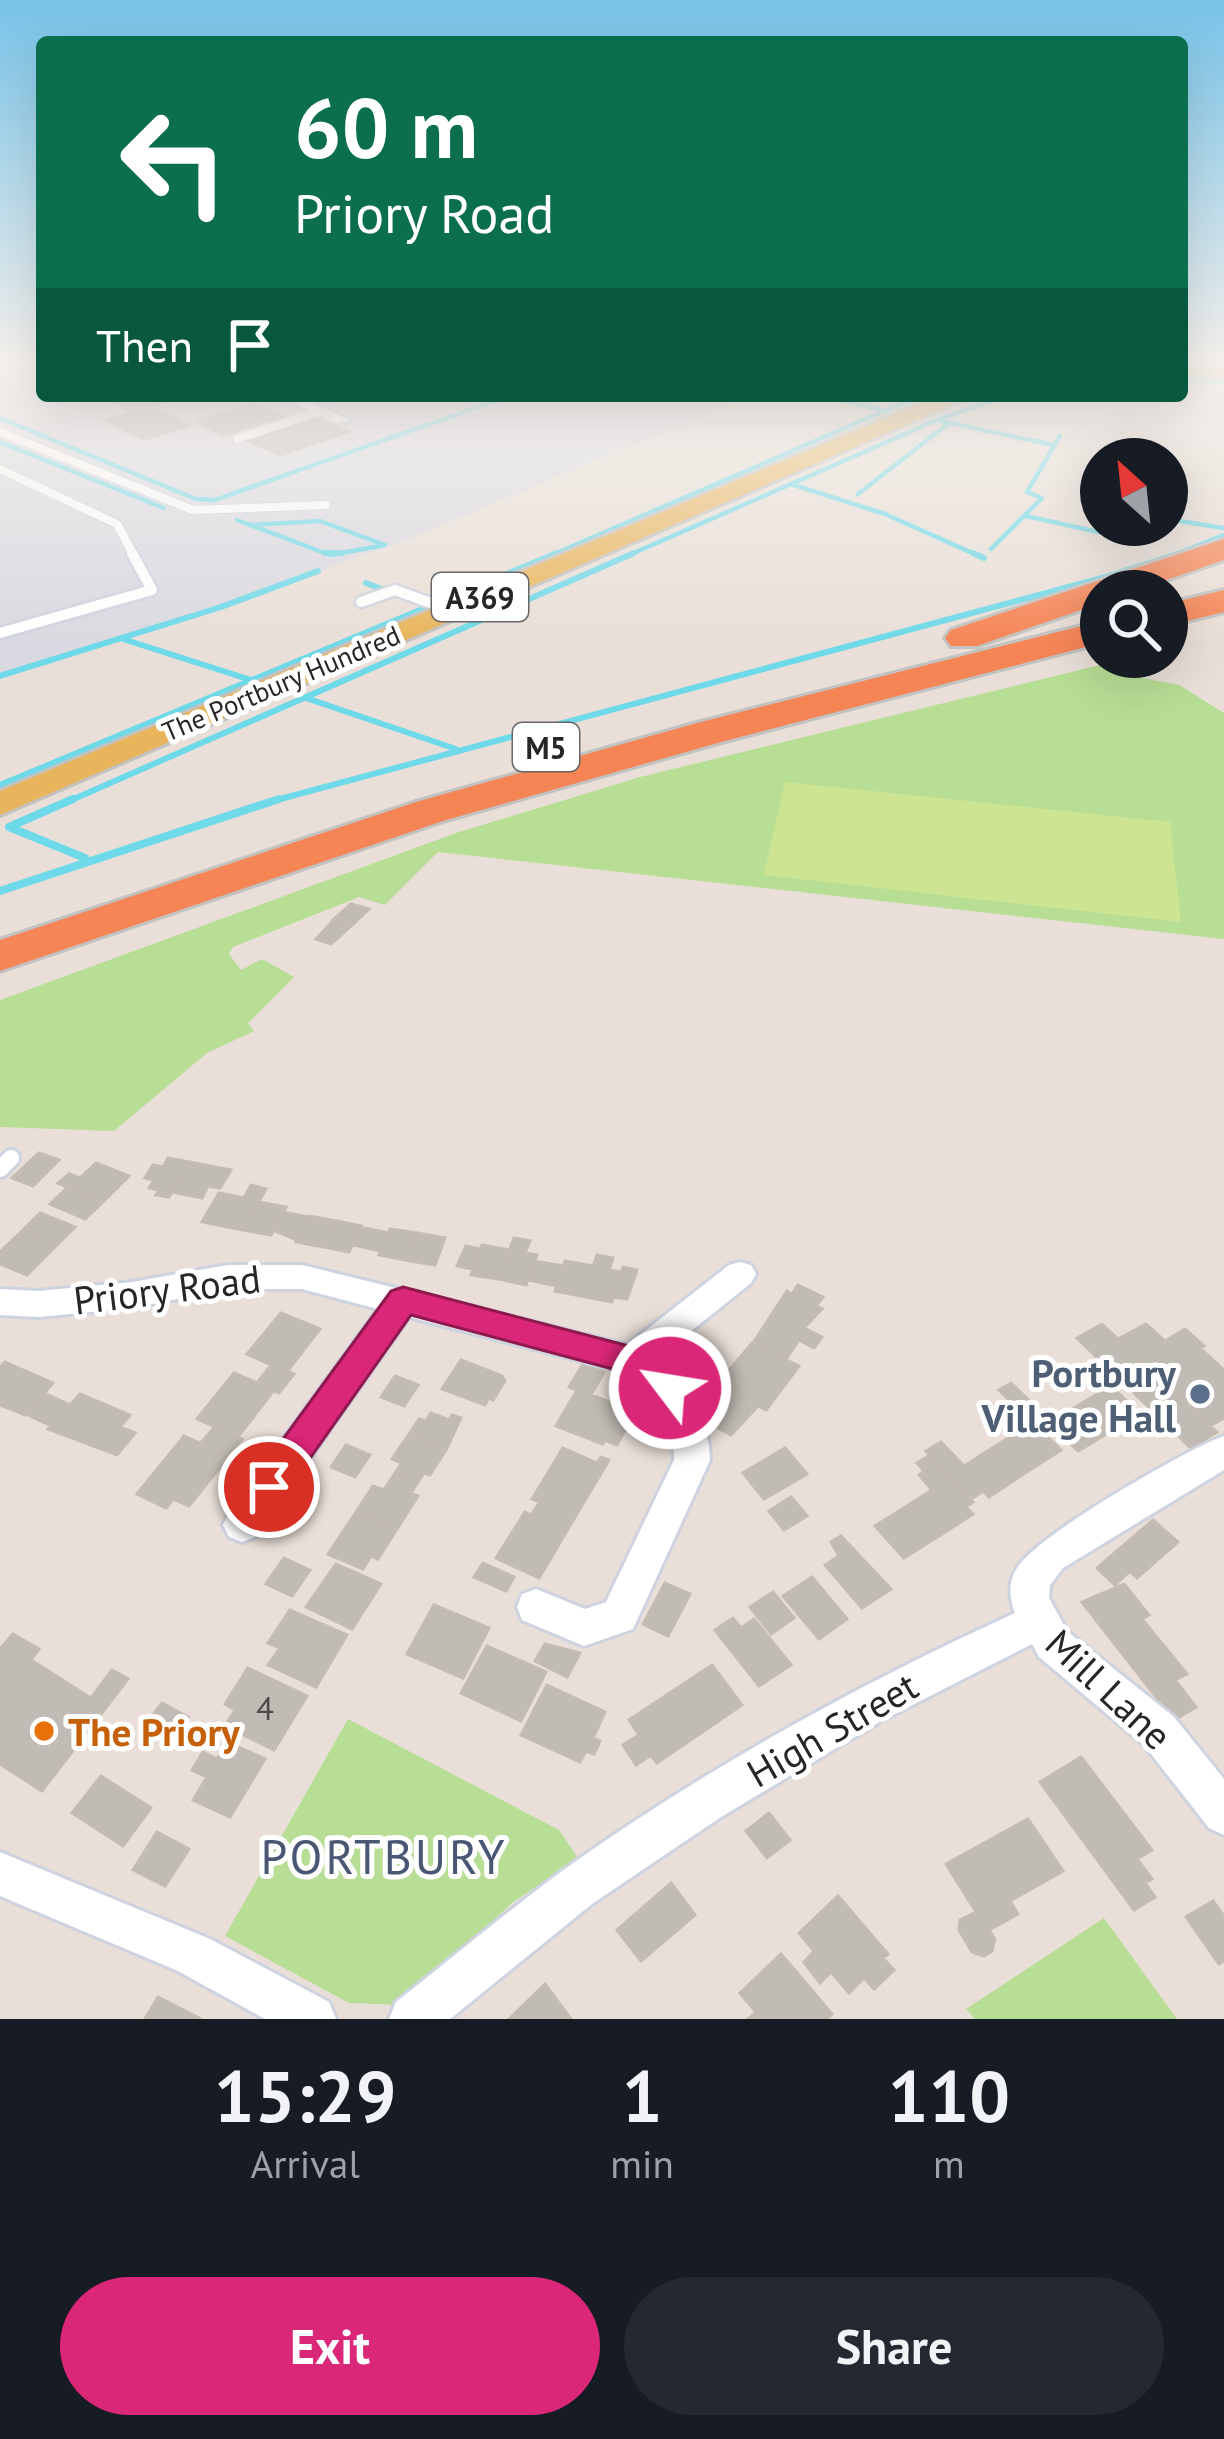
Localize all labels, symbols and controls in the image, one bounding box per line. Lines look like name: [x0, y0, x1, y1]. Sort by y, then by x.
text: 60 m: [294, 72, 478, 181]
icon: left: [96, 84, 252, 240]
text: Priory Road: [294, 178, 554, 248]
icon: arrive: [217, 312, 283, 378]
text: Then: [96, 316, 193, 374]
north arrow: [1080, 438, 1188, 546]
map controls: [1080, 438, 1188, 678]
button: search: [1080, 570, 1188, 678]
road number: A369: [432, 573, 528, 621]
street label: The Portbury Hundred: [157, 618, 405, 748]
road number: M5: [513, 723, 579, 771]
street label: Priory Road: [71, 1252, 263, 1326]
position arrow: [607, 1325, 733, 1451]
place label: Portbury Village Hall: [981, 1347, 1177, 1443]
marker: Portbury Village Hall: [1187, 1381, 1213, 1407]
pin: [218, 1436, 320, 1538]
icon: arrive: [236, 1454, 302, 1520]
street label: Mill Lane: [1035, 1618, 1183, 1760]
street label: High Street: [737, 1660, 927, 1798]
house number: 4: [256, 1686, 274, 1729]
place label: The Priory: [68, 1706, 240, 1757]
marker: The Priory: [31, 1718, 57, 1744]
district label: PORTBURY: [261, 1825, 507, 1887]
text: 15:29: [214, 2049, 397, 2142]
text: 1: [622, 2049, 663, 2142]
text: 110: [888, 2049, 1010, 2142]
text: Arrival: [251, 2138, 360, 2189]
text: min: [610, 2138, 674, 2189]
text: m: [933, 2138, 965, 2189]
button: Exit: [60, 2277, 600, 2415]
button: Share: [624, 2277, 1164, 2415]

